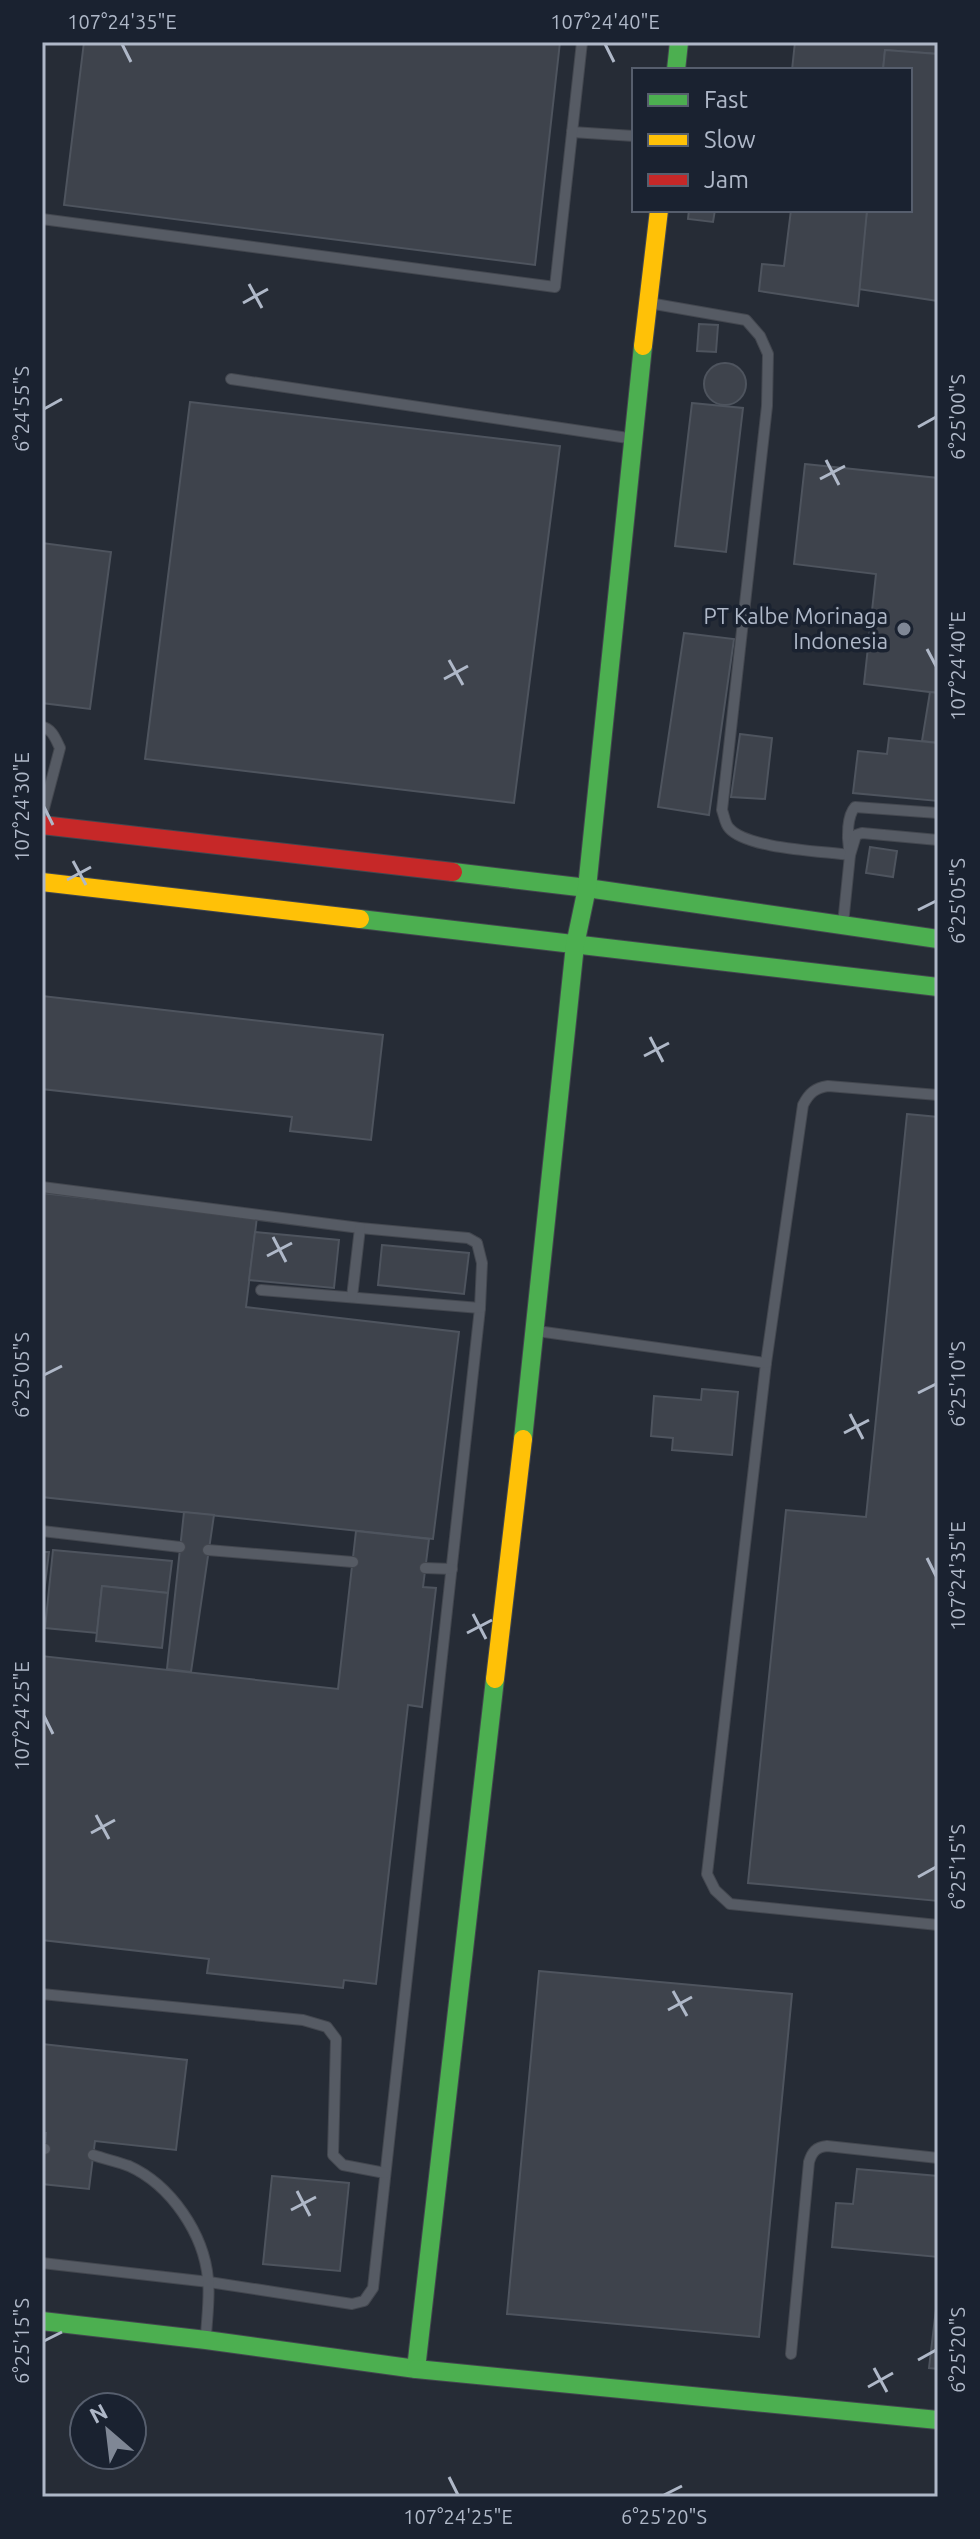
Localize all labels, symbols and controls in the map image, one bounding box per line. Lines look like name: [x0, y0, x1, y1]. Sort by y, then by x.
text: 107°24'35"E: [67, 10, 177, 33]
text: 107°24'40"E: [550, 10, 660, 33]
legend: [632, 68, 912, 212]
text: Fast: [704, 86, 748, 113]
text: Slow: [704, 126, 756, 153]
text: Jam: [704, 166, 749, 193]
text: 6°24'55"S: [10, 366, 33, 452]
text: 6°25'00"S: [946, 374, 969, 460]
place label: PT Kalbe Morinaga Indonesia: [704, 603, 888, 653]
text: 107°24'40"E: [946, 611, 969, 721]
marker: PT Kalbe Morinaga Indonesia: [895, 620, 913, 638]
text: 107°24'30"E: [10, 752, 33, 862]
text: 6°25'05"S: [946, 858, 969, 944]
text: 6°25'05"S: [10, 1332, 33, 1418]
text: 6°25'10"S: [946, 1341, 969, 1427]
text: 107°24'35"E: [946, 1521, 969, 1631]
text: 107°24'25"E: [10, 1661, 33, 1771]
text: 6°25'15"S: [946, 1824, 969, 1910]
text: 6°25'15"S: [10, 2298, 33, 2384]
text: 6°25'20"S: [946, 2307, 969, 2393]
north arrow: [68, 2391, 148, 2471]
text: N: [85, 2398, 111, 2428]
text: 107°24'25"E: [403, 2505, 513, 2528]
text: 6°25'20"S: [621, 2505, 707, 2528]

